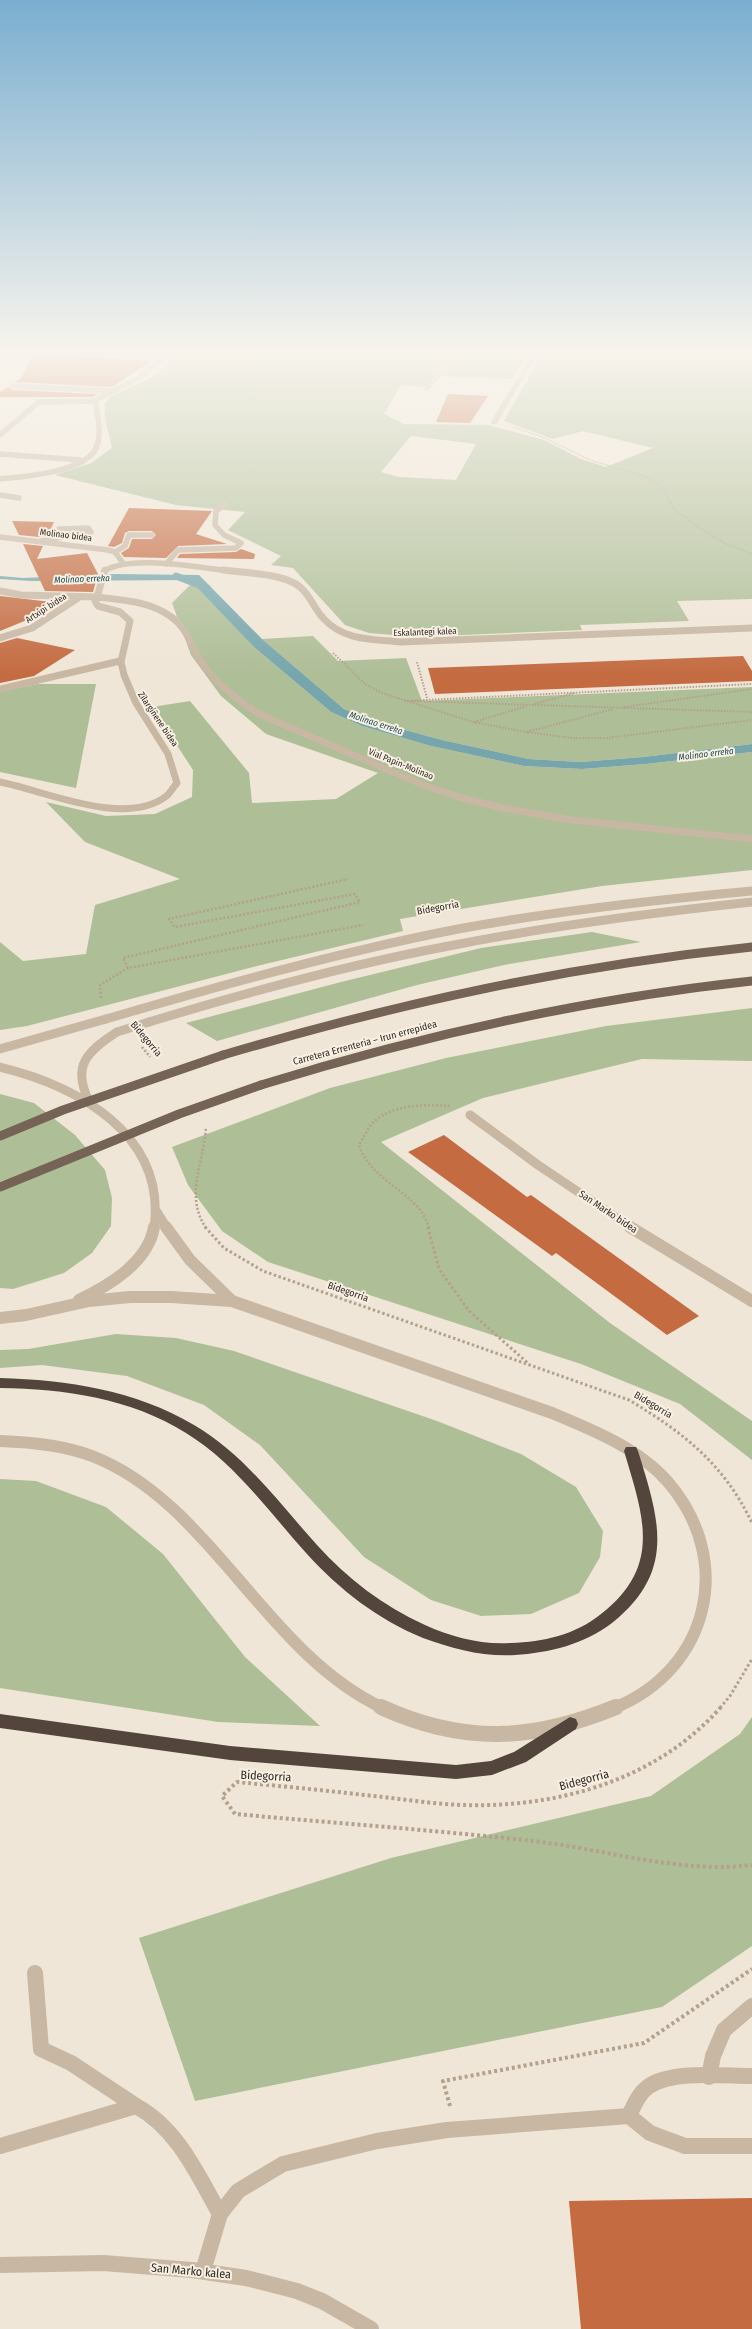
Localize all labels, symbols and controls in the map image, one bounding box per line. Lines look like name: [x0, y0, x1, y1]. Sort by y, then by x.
street label: Molinao bidea: [39, 527, 93, 543]
water label: Molinao erreka: [54, 573, 110, 585]
street label: Artxipi bidea: [24, 591, 69, 625]
street label: Eskalantegi kalea: [393, 626, 457, 638]
street label: Zilargiñene bidea: [136, 690, 180, 749]
water label: Molinao erreka: [348, 710, 404, 736]
street label: Vial Papin-Molinao: [367, 746, 435, 782]
water label: Molinao erreka: [678, 746, 734, 762]
street label: Bidegorria: [416, 898, 460, 918]
street label: Carretera Errenteria – Irun errepidea: [292, 1018, 438, 1068]
street label: Bidegorria: [128, 1019, 164, 1059]
street label: San Marko bidea: [576, 1188, 640, 1236]
street label: Bidegorria: [326, 1279, 370, 1305]
street label: Bidegorria: [632, 1389, 674, 1421]
street label: Bidegorria: [558, 1767, 611, 1793]
street label: Bidegorria: [240, 1768, 292, 1784]
street label: San Marko kalea: [150, 2261, 232, 2281]

